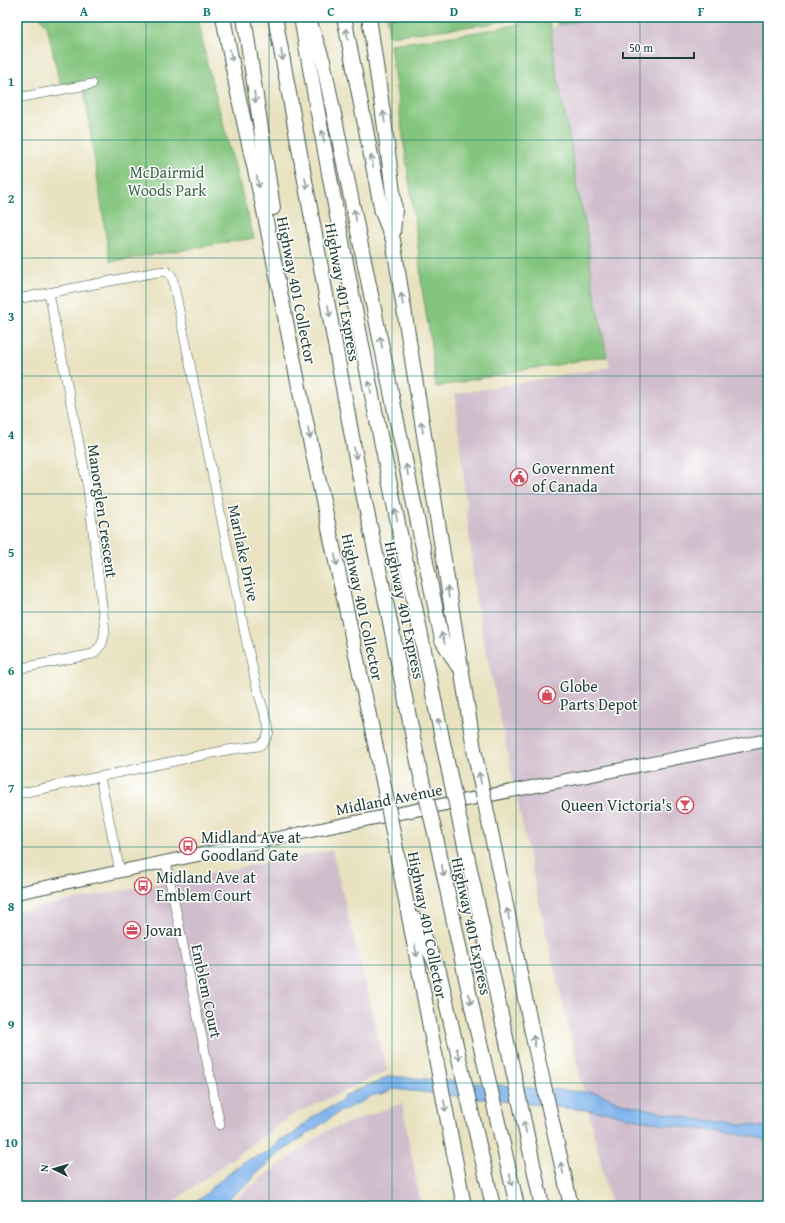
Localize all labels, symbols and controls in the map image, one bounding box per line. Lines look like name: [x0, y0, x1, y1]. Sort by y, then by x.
text: A: [80, 2, 89, 21]
text: B: [203, 2, 211, 21]
text: C: [327, 2, 335, 21]
text: D: [450, 2, 458, 21]
text: E: [575, 2, 582, 21]
text: F: [698, 2, 705, 21]
one-way arrow: [343, 28, 351, 41]
scale bar: [623, 34, 694, 60]
text: 50 m: [629, 39, 653, 56]
one-way arrow: [227, 48, 235, 61]
one-way arrow: [279, 48, 287, 61]
text: 1: [8, 72, 14, 91]
one-way arrow: [251, 90, 259, 103]
one-way arrow: [380, 111, 388, 124]
one-way arrow: [318, 130, 326, 143]
one-way arrow: [368, 155, 376, 168]
park label: McDairmid Woods Park: [128, 160, 207, 202]
one-way arrow: [254, 176, 262, 189]
one-way arrow: [302, 176, 310, 189]
text: 2: [8, 189, 15, 208]
one-way arrow: [350, 209, 358, 222]
street label: Highway 401 Collector: [271, 214, 323, 366]
street label: Highway 401 Express: [319, 221, 367, 363]
one-way arrow: [398, 293, 406, 306]
one-way arrow: [325, 304, 333, 317]
text: 3: [8, 307, 14, 326]
one-way arrow: [376, 336, 384, 349]
one-way arrow: [366, 381, 374, 394]
one-way arrow: [418, 421, 426, 434]
text: 4: [8, 425, 15, 444]
one-way arrow: [305, 426, 313, 439]
street label: Manorglen Crescent: [82, 442, 124, 580]
one-way arrow: [351, 446, 359, 459]
place label: Government of Canada: [532, 456, 616, 498]
one-way arrow: [403, 464, 411, 477]
public building icon: Government of Canada: [509, 467, 529, 487]
street label: Marilake Drive: [222, 502, 266, 604]
one-way arrow: [392, 509, 400, 522]
street label: Highway 401 Collector: [336, 531, 390, 683]
street label: Highway 401 Express: [379, 539, 431, 681]
text: 5: [8, 543, 15, 562]
one-way arrow: [332, 554, 340, 567]
one-way arrow: [444, 586, 452, 599]
one-way arrow: [438, 632, 446, 644]
text: 6: [8, 661, 15, 680]
place label: Globe Parts Depot: [560, 674, 638, 716]
shop icon: Globe Parts Depot: [537, 685, 557, 705]
one-way arrow: [435, 718, 443, 731]
one-way arrow: [475, 771, 483, 784]
street label: Midland Avenue: [333, 777, 445, 821]
text: 7: [8, 779, 15, 798]
place label: Queen Victoria's: [561, 793, 672, 817]
bar icon: Queen Victoria's: [675, 795, 695, 815]
place label: Midland Ave at Goodland Gate: [201, 825, 301, 867]
bus stop icon: Midland Ave at Goodland Gate: [178, 836, 198, 856]
street label: Highway 401 Collector: [402, 849, 454, 1001]
street label: Highway 401 Express: [446, 855, 498, 997]
place label: Midland Ave at Emblem Court: [156, 865, 256, 907]
one-way arrow: [440, 865, 448, 878]
bus stop icon: Midland Ave at Emblem Court: [133, 876, 153, 896]
text: 8: [8, 897, 15, 916]
one-way arrow: [504, 907, 512, 920]
place label: Jovan: [143, 918, 182, 942]
office icon: Jovan: [122, 920, 142, 940]
street label: Emblem Court: [185, 942, 229, 1041]
one-way arrow: [412, 944, 420, 957]
one-way arrow: [467, 992, 475, 1005]
text: 9: [8, 1015, 15, 1034]
one-way arrow: [530, 1035, 538, 1048]
one-way arrow: [454, 1047, 462, 1060]
one-way arrow: [442, 1099, 450, 1112]
one-way arrow: [521, 1121, 529, 1134]
text: 10: [4, 1133, 18, 1152]
north arrow: [34, 1149, 74, 1189]
one-way arrow: [558, 1162, 566, 1175]
text: N: [36, 1163, 52, 1172]
one-way arrow: [507, 1173, 515, 1186]

